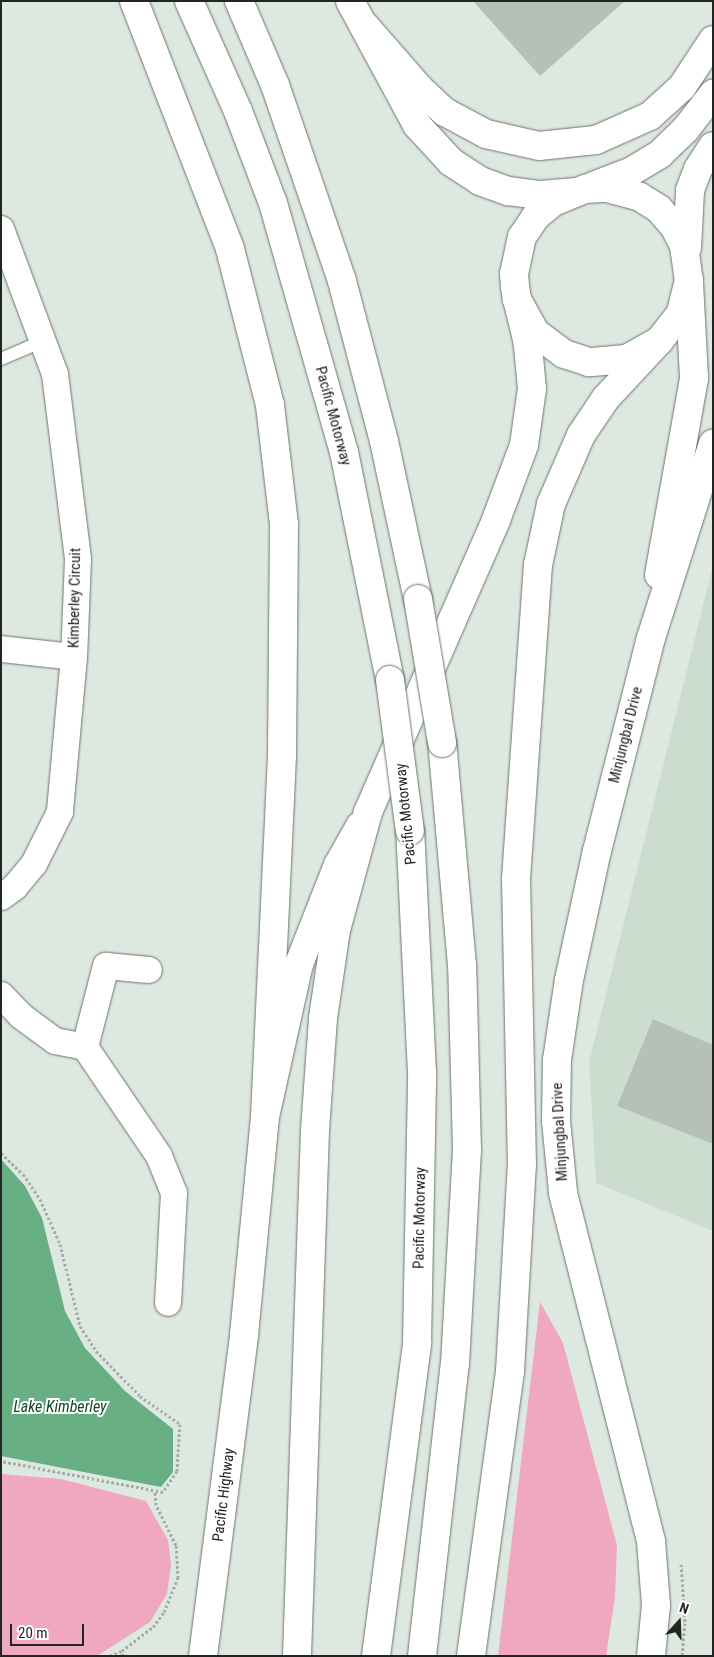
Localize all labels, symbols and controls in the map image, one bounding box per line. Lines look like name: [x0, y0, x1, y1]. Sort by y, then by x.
street label: Pacific Motorway: [311, 364, 355, 468]
street label: Kimberley Circuit: [65, 548, 85, 648]
street label: Minjungbal Drive: [605, 685, 647, 785]
street label: Pacific Motorway: [392, 762, 420, 866]
street label: Minjungbal Drive: [548, 1082, 572, 1182]
street label: Pacific Motorway: [410, 1167, 430, 1269]
water label: Lake Kimberley: [13, 1397, 107, 1417]
street label: Pacific Highway: [209, 1447, 239, 1543]
north arrow: [654, 1597, 704, 1647]
text: N: [677, 1599, 691, 1617]
scale bar: [12, 1614, 86, 1646]
text: 20 m: [18, 1624, 48, 1642]

